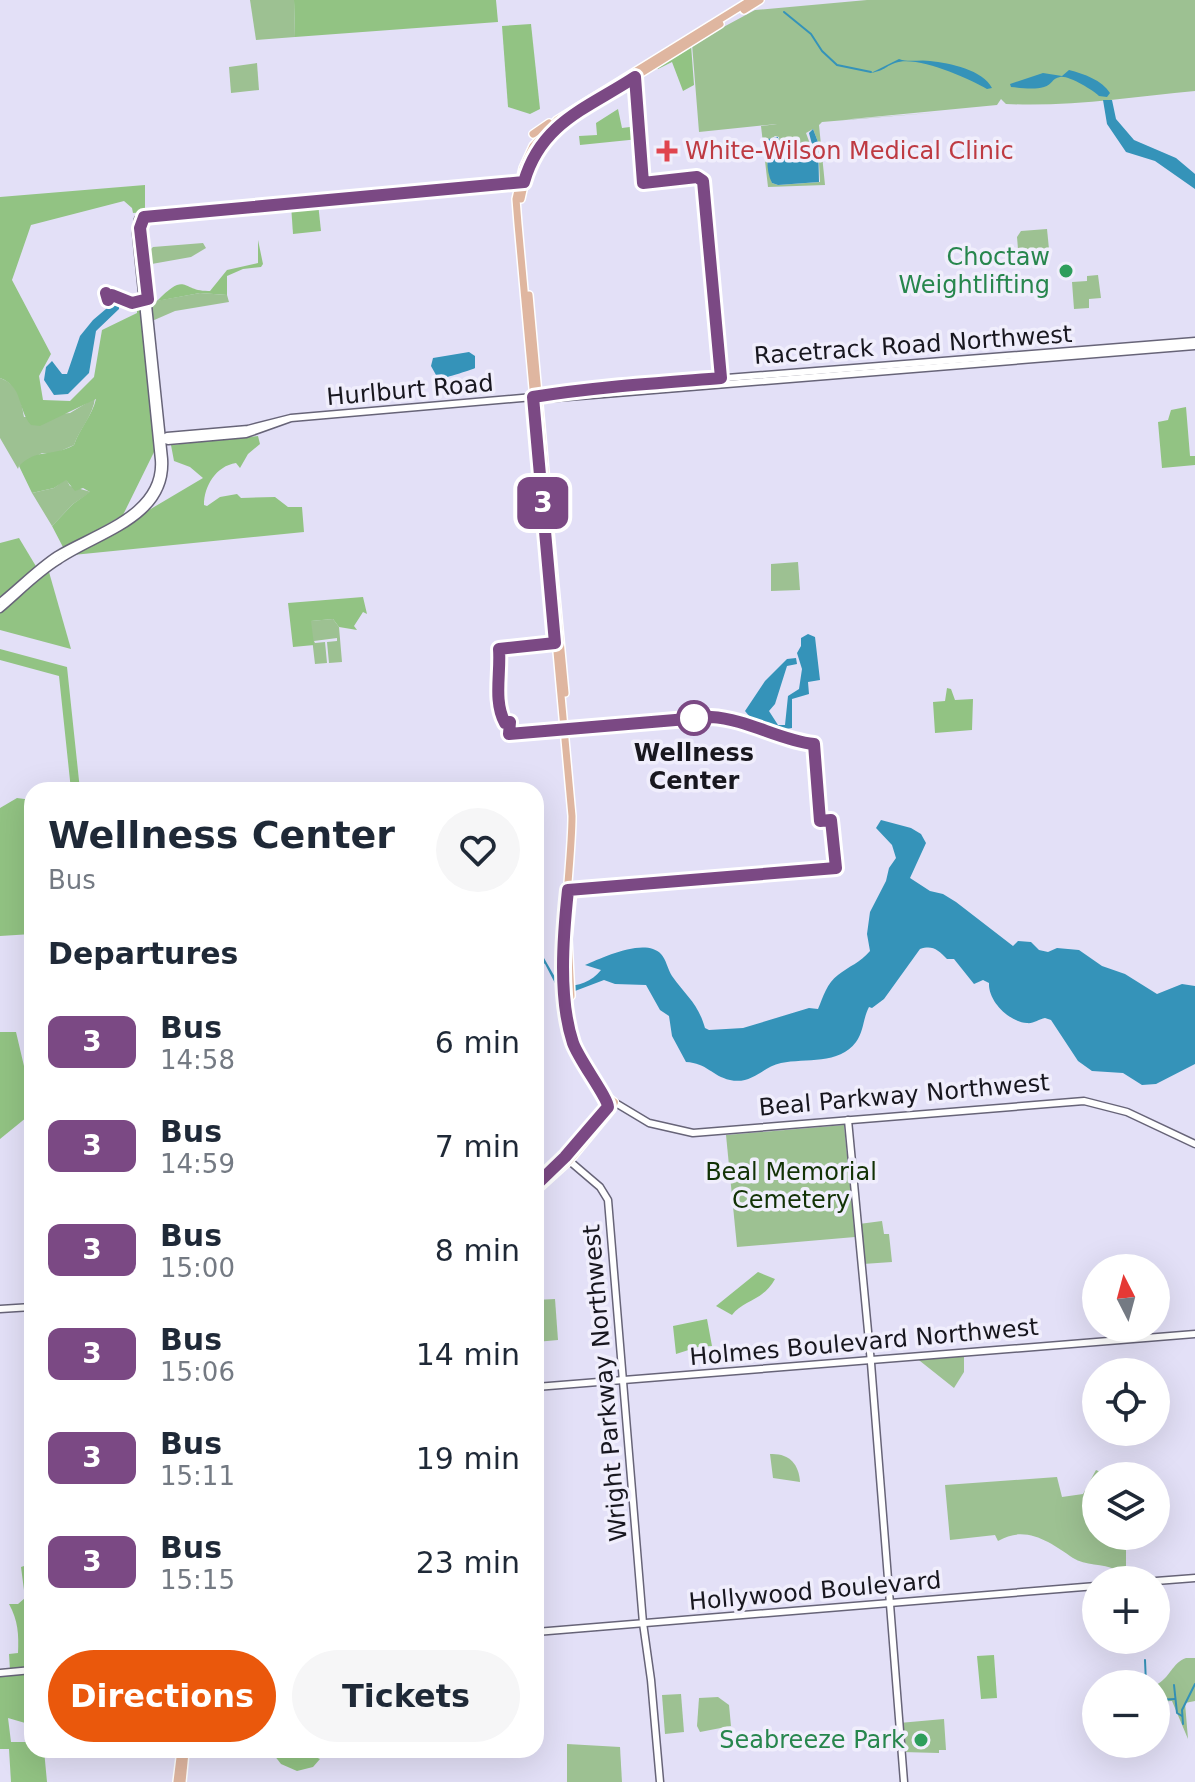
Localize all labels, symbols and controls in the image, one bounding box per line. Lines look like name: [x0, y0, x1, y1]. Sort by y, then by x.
place label: White-Wilson Medical Clinic: [685, 137, 1014, 165]
marker: White-Wilson Medical Clinic: [656, 140, 678, 162]
place label: Choctaw Weightlifting: [899, 243, 1050, 299]
marker: Choctaw Weightlifting: [1057, 262, 1075, 280]
street label: Racetrack Road Northwest: [753, 320, 1073, 370]
street label: Hurlburt Road: [325, 369, 495, 411]
line badge: 3: [517, 477, 569, 529]
text: 3: [533, 486, 553, 519]
marker: Wellness Center: [677, 701, 711, 735]
place label: Wellness Center: [634, 739, 754, 795]
button: heart: [436, 808, 520, 892]
text: Wellness Center: [48, 813, 395, 857]
text: Bus: [48, 865, 96, 895]
text: Departures: [48, 936, 238, 971]
text: Bus: [160, 1010, 222, 1045]
text: 3: [82, 1025, 102, 1058]
text: 6 min: [435, 1025, 520, 1060]
text: 14:58: [160, 1045, 235, 1075]
street label: Beal Parkway Northwest: [757, 1068, 1051, 1122]
text: Bus: [160, 1114, 222, 1149]
text: 3: [82, 1129, 102, 1162]
text: 7 min: [435, 1129, 520, 1164]
text: 14:59: [160, 1149, 235, 1179]
park label: Beal Memorial Cemetery: [705, 1158, 877, 1214]
text: Bus: [160, 1218, 222, 1253]
street label: Wright Parkway Northwest: [577, 1223, 633, 1543]
text: 3: [82, 1233, 102, 1266]
text: 8 min: [435, 1233, 520, 1268]
text: 15:00: [160, 1253, 235, 1283]
north arrow: [1082, 1254, 1170, 1342]
map controls: [1082, 1254, 1170, 1758]
street label: Holmes Boulevard Northwest: [688, 1313, 1040, 1371]
text: Bus: [160, 1322, 222, 1357]
text: 3: [82, 1337, 102, 1370]
text: 14 min: [416, 1337, 520, 1372]
text: 15:06: [160, 1357, 235, 1387]
button: locate: [1082, 1358, 1170, 1446]
text: Bus: [160, 1426, 222, 1461]
text: 3: [82, 1441, 102, 1474]
text: 19 min: [416, 1441, 520, 1476]
text: 15:11: [160, 1461, 235, 1491]
button: layers: [1082, 1462, 1170, 1550]
text: Bus: [160, 1530, 222, 1565]
text: 3: [82, 1545, 102, 1578]
text: 23 min: [416, 1545, 520, 1580]
text: 15:15: [160, 1565, 235, 1595]
street label: Hollywood Boulevard: [688, 1566, 942, 1616]
button: +: [1082, 1566, 1170, 1654]
button: Directions: [48, 1650, 276, 1742]
button: Tickets: [292, 1650, 520, 1742]
button: −: [1082, 1670, 1170, 1758]
place label: Seabreeze Park: [719, 1726, 905, 1754]
marker: Seabreeze Park: [912, 1731, 930, 1749]

